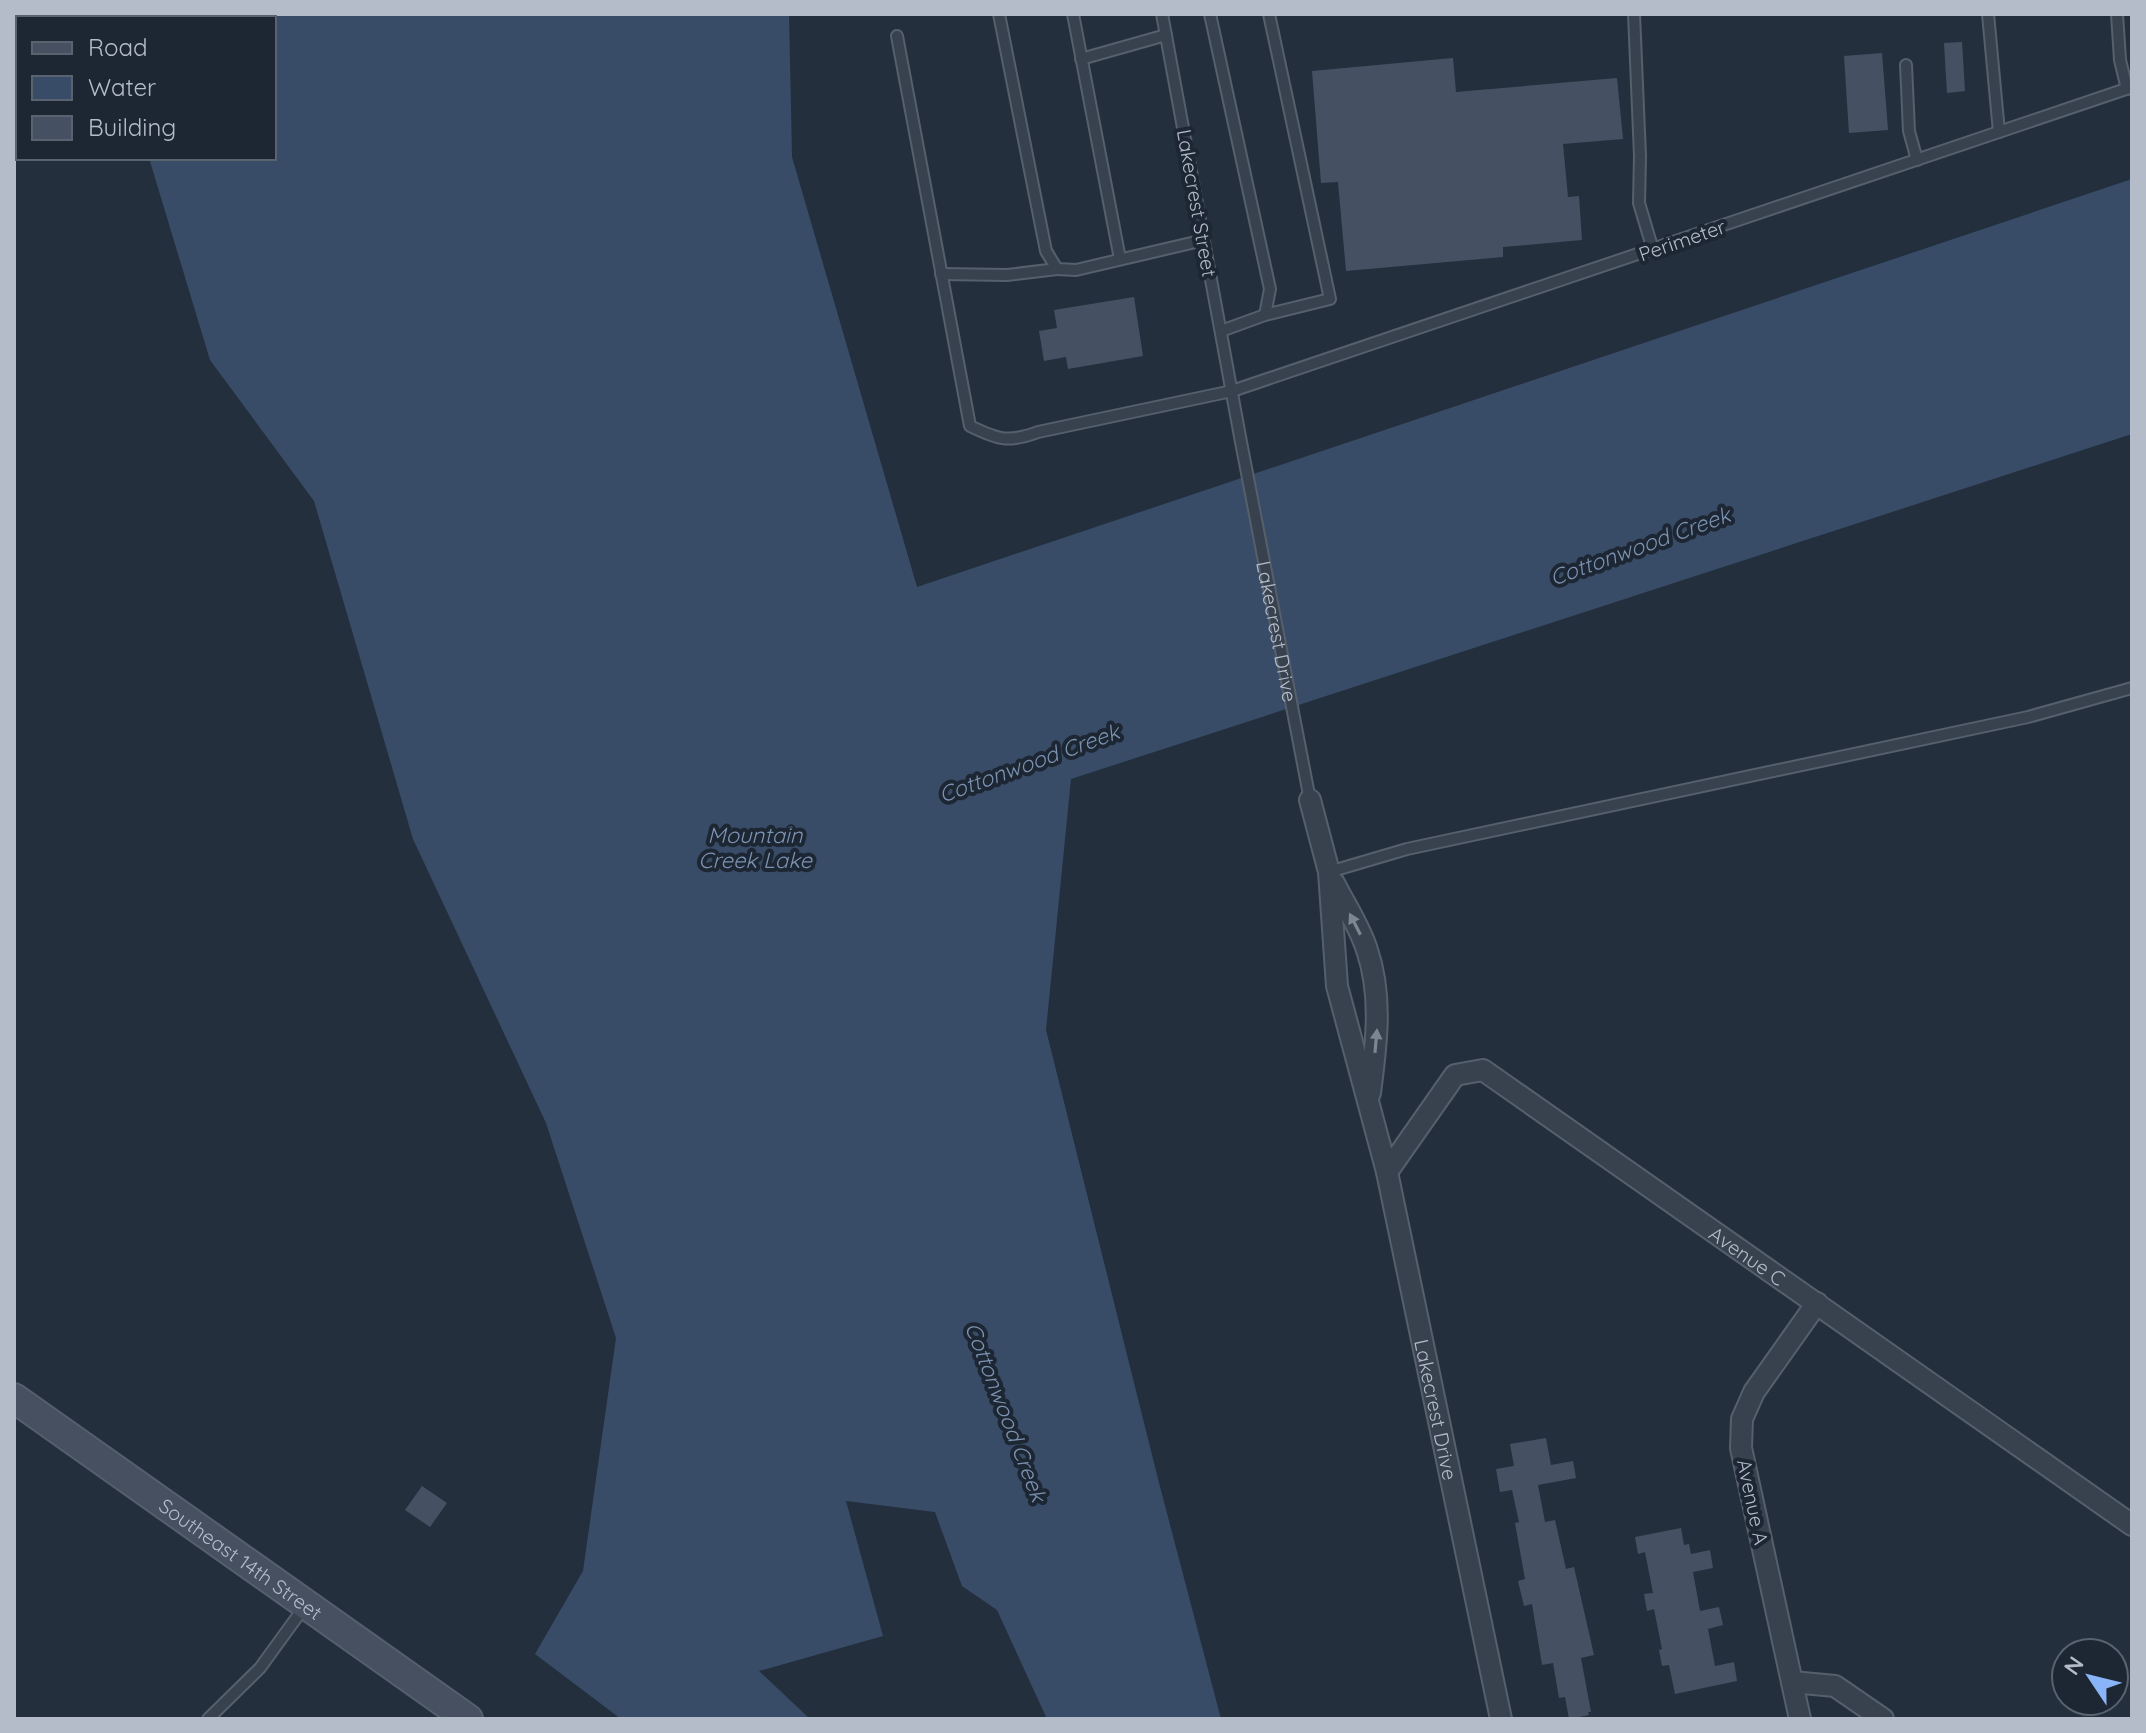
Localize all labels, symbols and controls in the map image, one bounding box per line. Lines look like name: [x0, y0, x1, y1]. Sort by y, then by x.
legend: [16, 16, 276, 160]
text: Road: [88, 32, 148, 62]
text: Water: [88, 72, 156, 102]
text: Building: [88, 112, 176, 142]
street label: Lakecrest Street: [1172, 127, 1222, 279]
street label: Perimeter: [1635, 213, 1729, 267]
water label: Cottonwood Creek: [1546, 500, 1736, 592]
street label: Lakecrest Drive: [1252, 559, 1303, 704]
water label: Cottonwood Creek: [935, 717, 1125, 809]
water label: Mountain Creek Lake: [698, 821, 813, 874]
one-way arrow: [1348, 913, 1361, 936]
one-way arrow: [1370, 1028, 1383, 1053]
street label: Avenue C: [1705, 1220, 1790, 1291]
water label: Cottonwood Creek: [959, 1318, 1054, 1508]
street label: Lakecrest Drive: [1410, 1337, 1463, 1482]
street label: Avenue A: [1732, 1457, 1774, 1547]
street label: Southeast 14th Street: [155, 1492, 328, 1625]
north arrow: [2050, 1637, 2130, 1717]
text: N: [2058, 1651, 2090, 1680]

